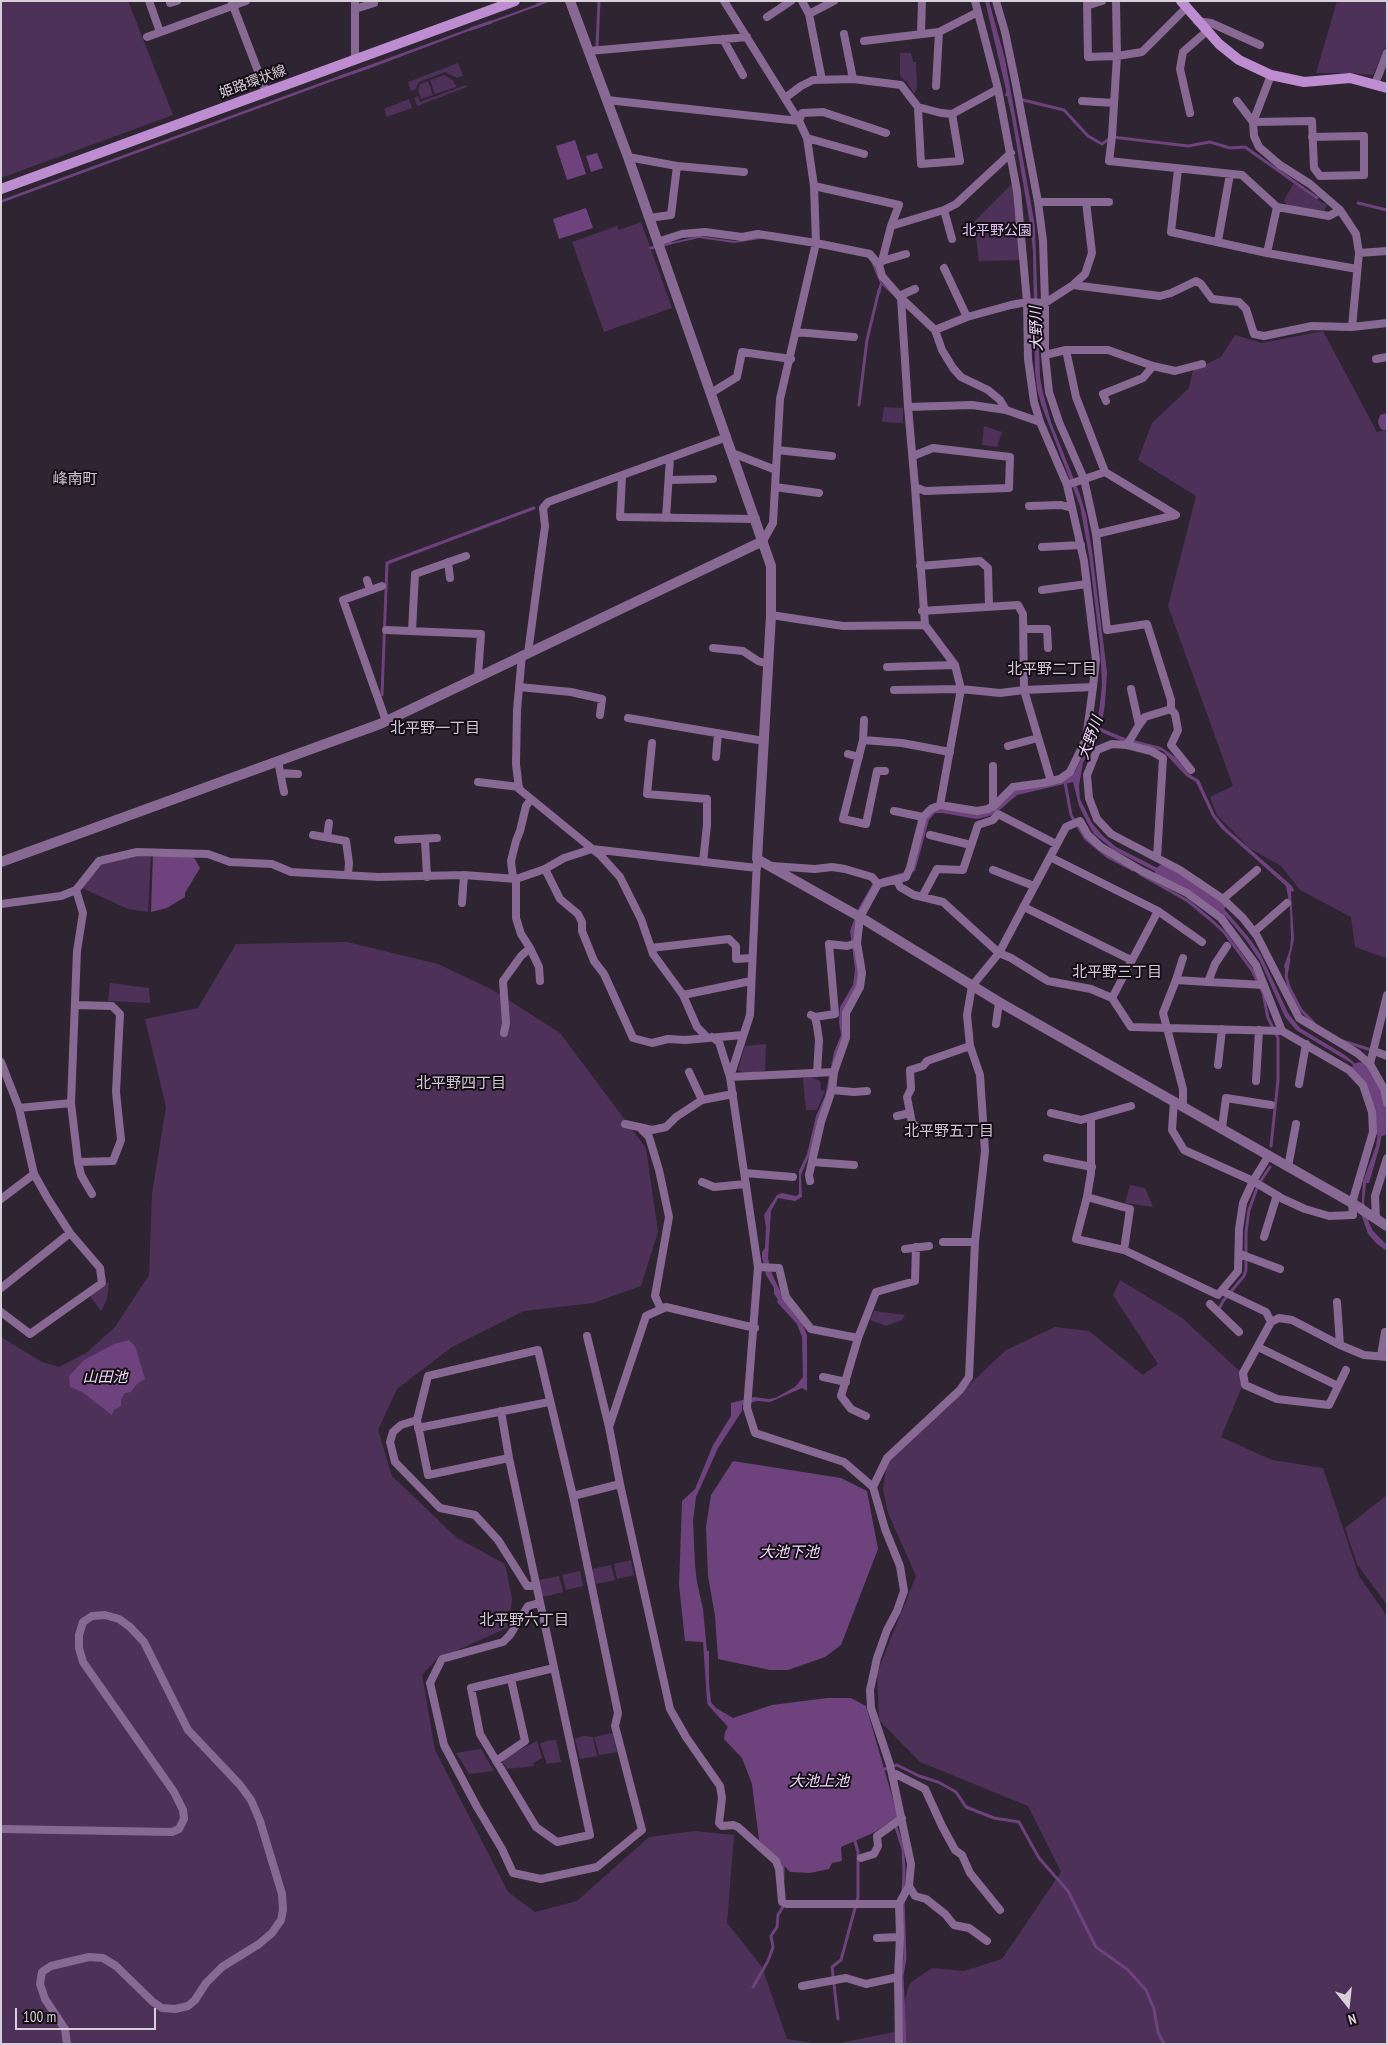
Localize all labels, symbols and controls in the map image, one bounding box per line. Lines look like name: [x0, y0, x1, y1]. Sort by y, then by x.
street label: 姫路環状線: [217, 62, 289, 102]
park label: 北平野公園: [962, 223, 1032, 239]
water label: 大野川: [1027, 306, 1047, 352]
district label: 峰南町: [53, 471, 97, 489]
district label: 北平野二丁目: [1007, 661, 1097, 679]
water label: 大野川: [1075, 714, 1107, 762]
district label: 北平野一丁目: [390, 720, 480, 738]
district label: 北平野三丁目: [1072, 964, 1162, 982]
district label: 北平野四丁目: [416, 1075, 506, 1093]
district label: 北平野五丁目: [904, 1123, 994, 1141]
water label: 山田池: [83, 1369, 127, 1387]
water label: 大池下池: [759, 1544, 819, 1562]
district label: 北平野六丁目: [479, 1612, 569, 1630]
water label: 大池上池: [789, 1773, 849, 1791]
north arrow: [1323, 1980, 1373, 2030]
scale bar: [18, 1998, 159, 2030]
text: 100 m: [23, 2007, 56, 2026]
text: N: [1346, 2010, 1358, 2029]

